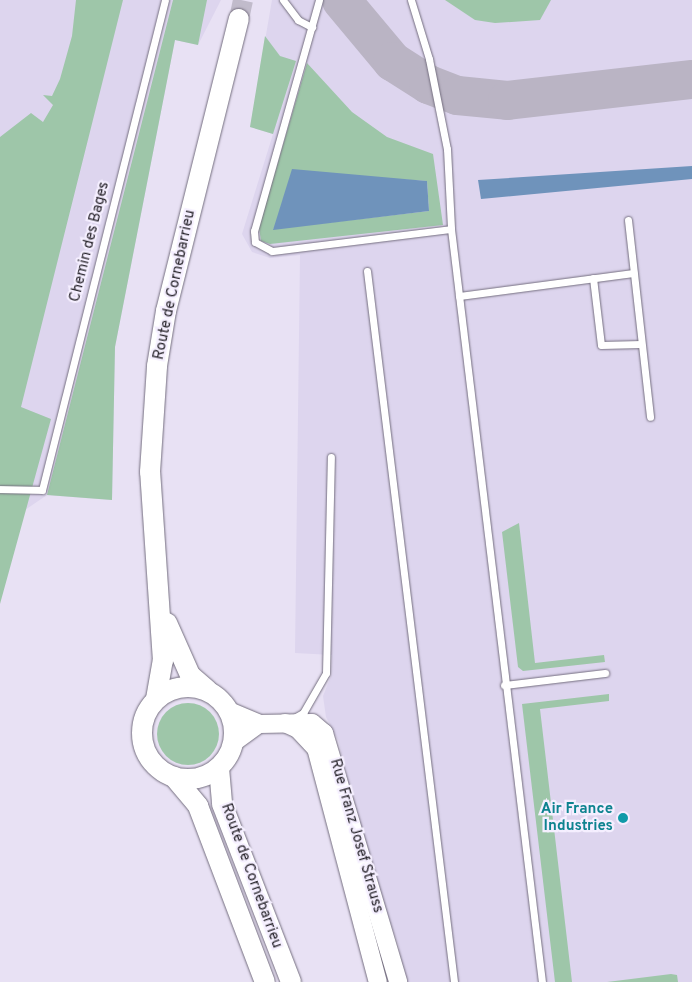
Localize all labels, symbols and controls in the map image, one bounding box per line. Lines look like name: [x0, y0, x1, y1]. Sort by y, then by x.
street label: Chemin des Bages: [66, 180, 114, 304]
street label: Route de Cornebarrieu: [150, 208, 200, 362]
street label: Rue Franz Josef Strauss: [325, 757, 387, 915]
place label: Air France Industries: [541, 800, 613, 835]
street label: Route de Cornebarrieu: [216, 801, 286, 951]
marker: Air France Industries: [617, 812, 629, 824]

